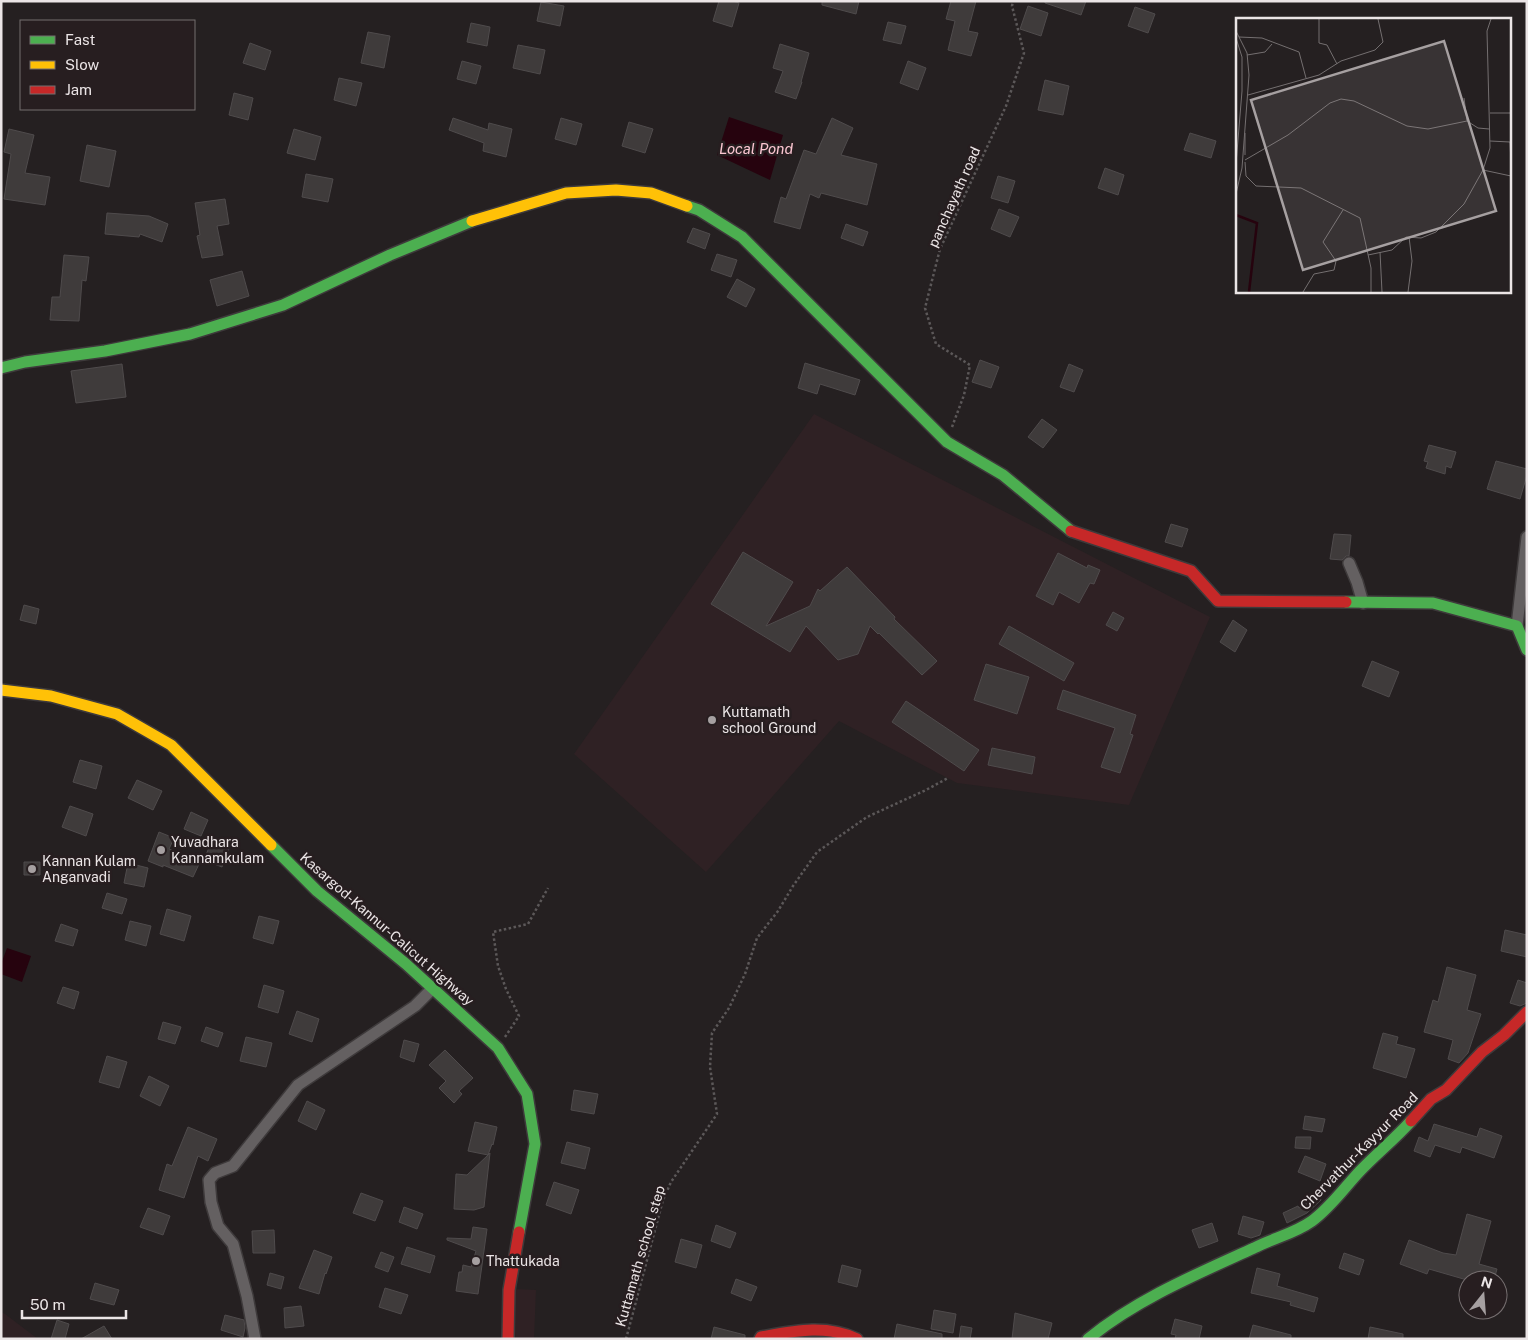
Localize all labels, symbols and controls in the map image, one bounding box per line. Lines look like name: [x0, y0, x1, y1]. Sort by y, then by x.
inset map: [1236, 18, 1510, 292]
legend: [20, 20, 195, 110]
text: Fast: [65, 31, 95, 48]
text: Slow: [65, 56, 100, 73]
text: Jam: [65, 81, 92, 98]
water label: Local Pond: [719, 140, 793, 157]
street label: panchayath road: [925, 144, 983, 250]
place label: Kuttamath school Ground: [722, 704, 816, 736]
marker: Kuttamath school Ground: [706, 714, 718, 726]
place label: Yuvadhara Kannamkulam: [171, 834, 264, 866]
marker: Yuvadhara Kannamkulam: [155, 844, 167, 856]
street label: Kasargod-Kannur-Calicut Highway: [297, 849, 477, 1009]
place label: Kannan Kulam Anganvadi: [42, 853, 136, 885]
marker: Kannan Kulam Anganvadi: [26, 863, 38, 875]
street label: Chervathur-Kayyur Road: [1297, 1089, 1421, 1213]
street label: Kuttamath school step: [612, 1184, 668, 1328]
place label: Thattukada: [486, 1253, 560, 1269]
marker: Thattukada: [470, 1255, 482, 1267]
north arrow: [1458, 1270, 1508, 1320]
text: N: [1479, 1273, 1494, 1292]
scale bar: [22, 1288, 126, 1320]
text: 50 m: [30, 1296, 65, 1313]

